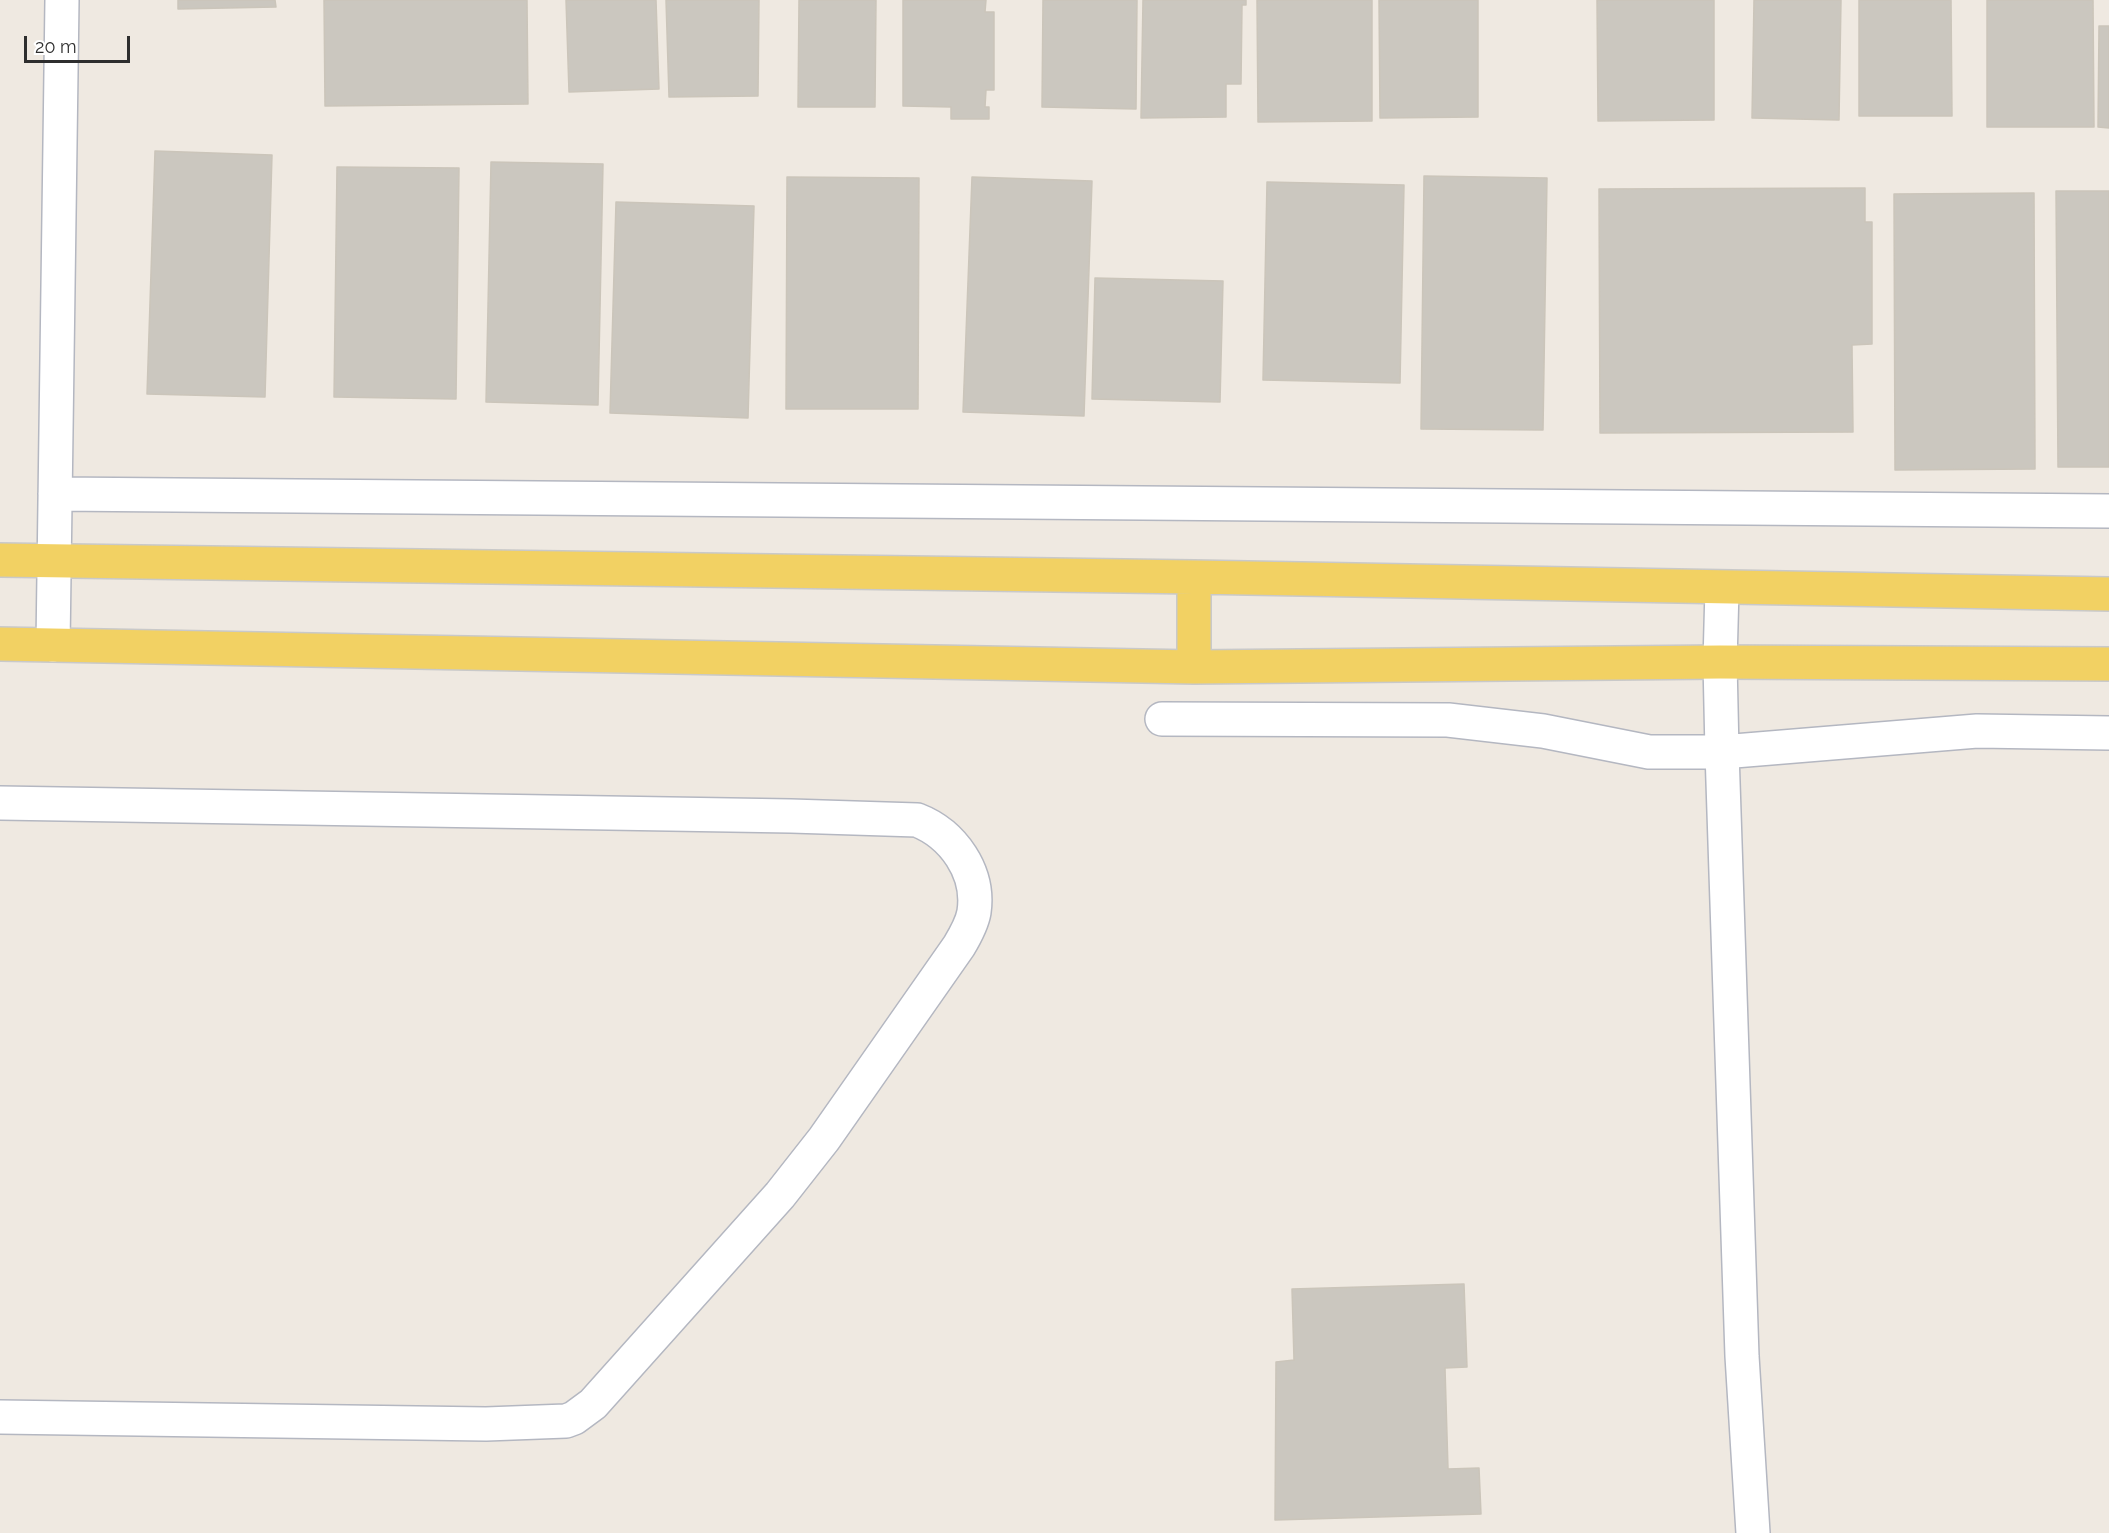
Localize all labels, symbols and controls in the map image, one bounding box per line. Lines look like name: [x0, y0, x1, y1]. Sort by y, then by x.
scale bar: [27, 24, 134, 62]
text: 20 m: [35, 36, 77, 57]

